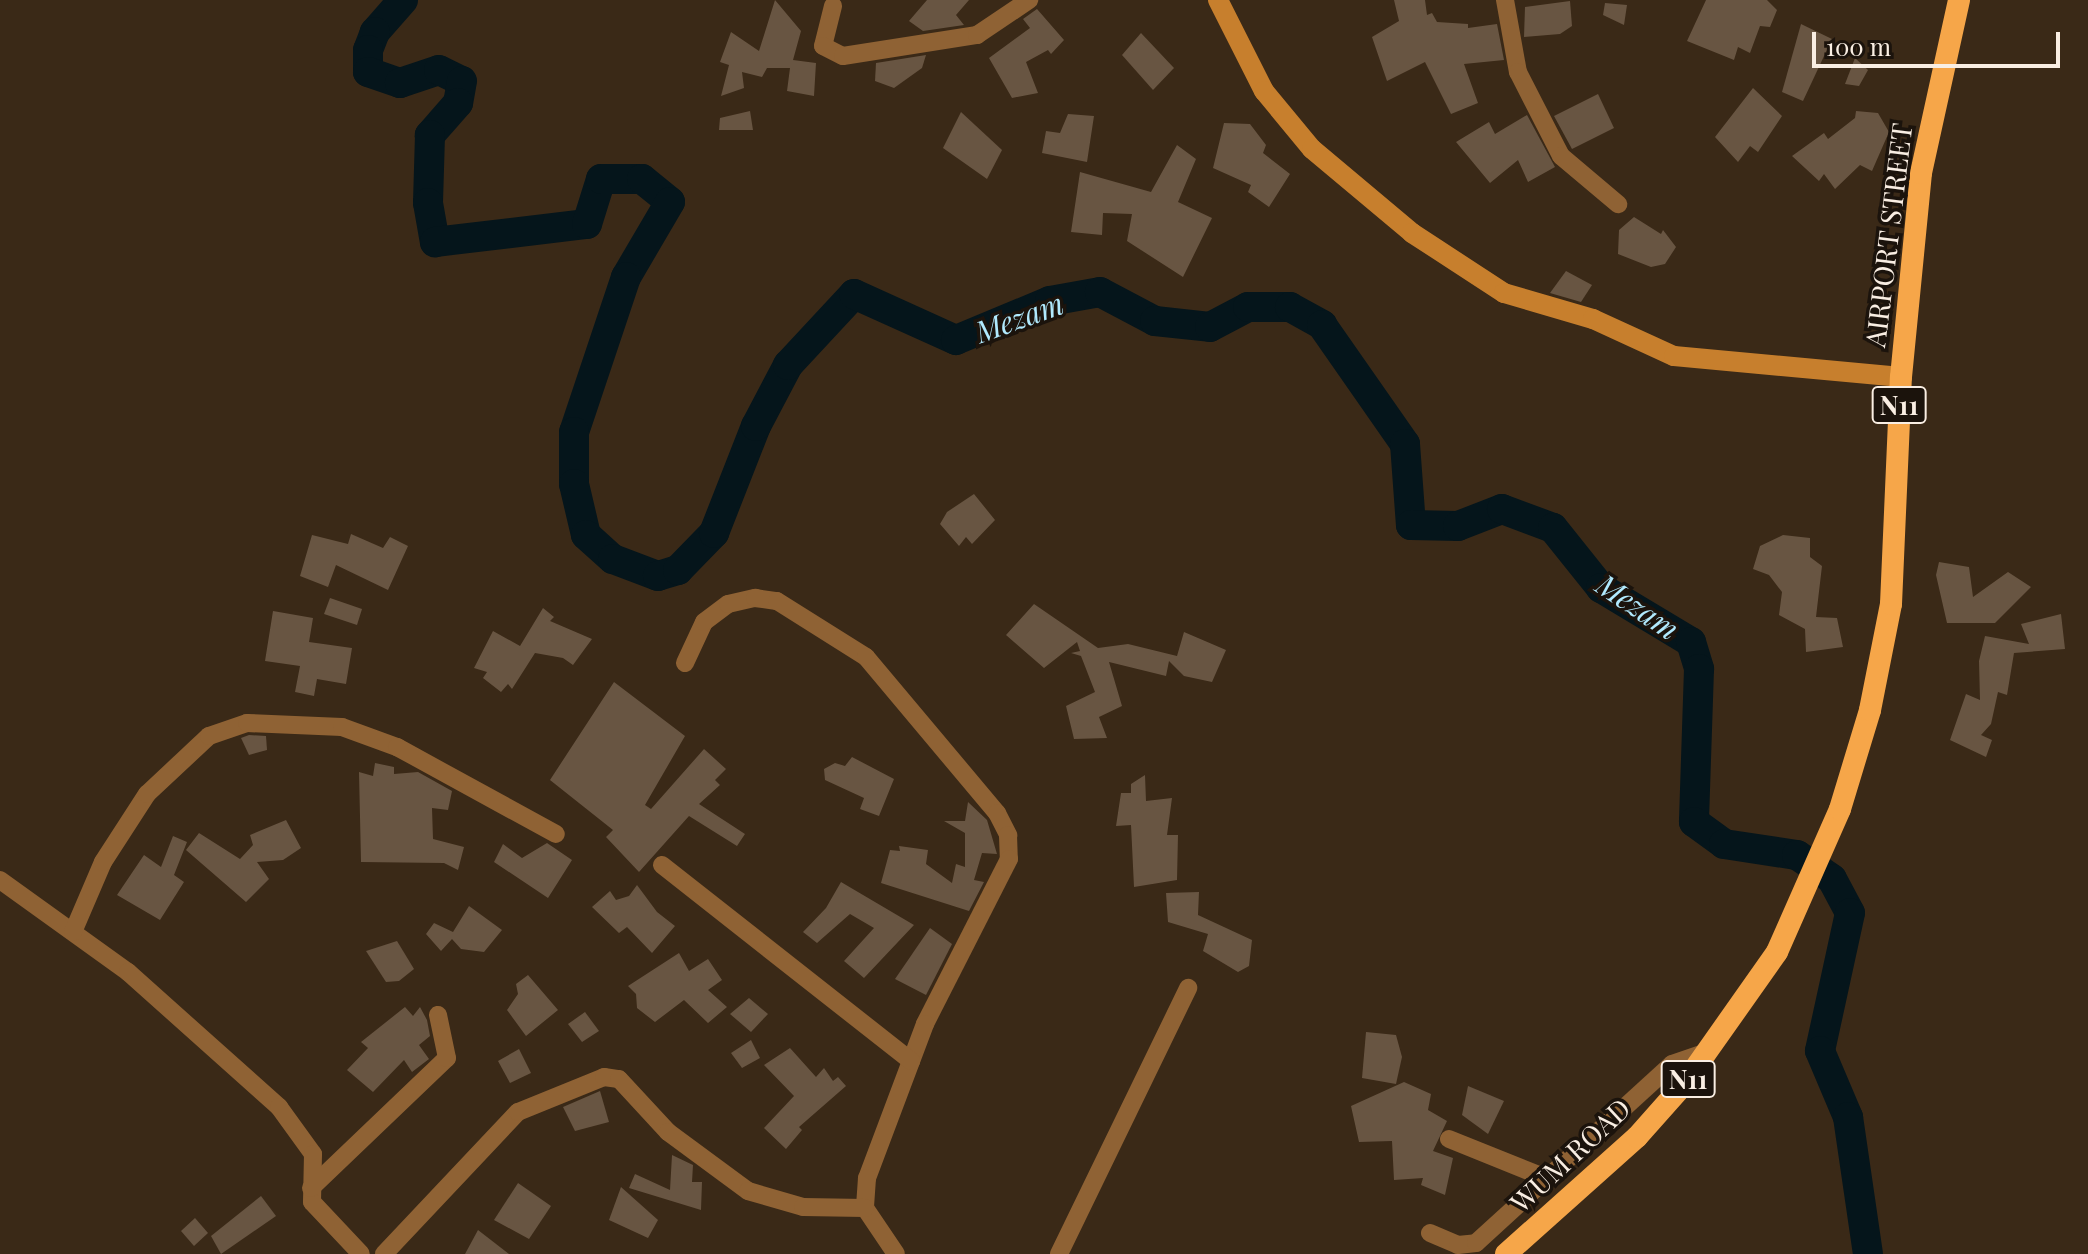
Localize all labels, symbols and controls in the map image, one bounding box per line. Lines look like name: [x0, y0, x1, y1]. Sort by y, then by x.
scale bar: [1816, 16, 2064, 66]
text: 100 m: [1826, 30, 1891, 62]
street label: AIRPORT STREET: [1858, 121, 1918, 349]
water label: Mezam: [970, 284, 1068, 350]
road number: N11: [1871, 383, 1927, 427]
water label: Mezam: [1590, 566, 1686, 646]
road number: N11: [1660, 1057, 1716, 1101]
street label: WUM ROAD: [1503, 1091, 1637, 1219]

